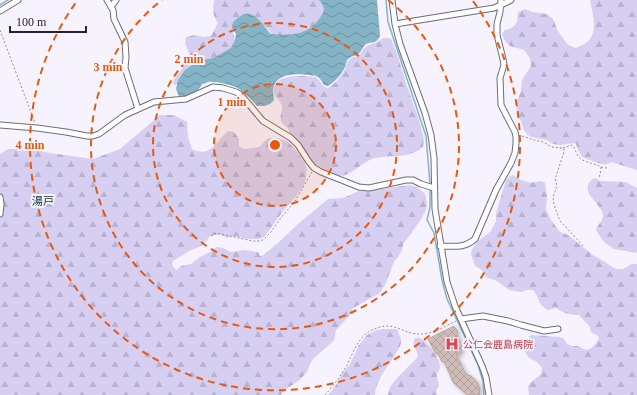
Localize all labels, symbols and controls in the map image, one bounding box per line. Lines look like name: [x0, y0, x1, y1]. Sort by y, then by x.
scale bar: [10, 8, 86, 34]
text: 100 m: [16, 15, 47, 29]
text: 2 min: [174, 52, 204, 66]
text: 3 min: [93, 60, 123, 74]
text: 1 min: [217, 95, 247, 109]
text: 4 min: [15, 138, 45, 152]
centre of rings: [268, 138, 282, 152]
district label: 湯戸: [32, 195, 54, 207]
hospital icon: 公仁会鹿島病院: [444, 336, 460, 352]
place label: 公仁会鹿島病院: [463, 339, 533, 350]

